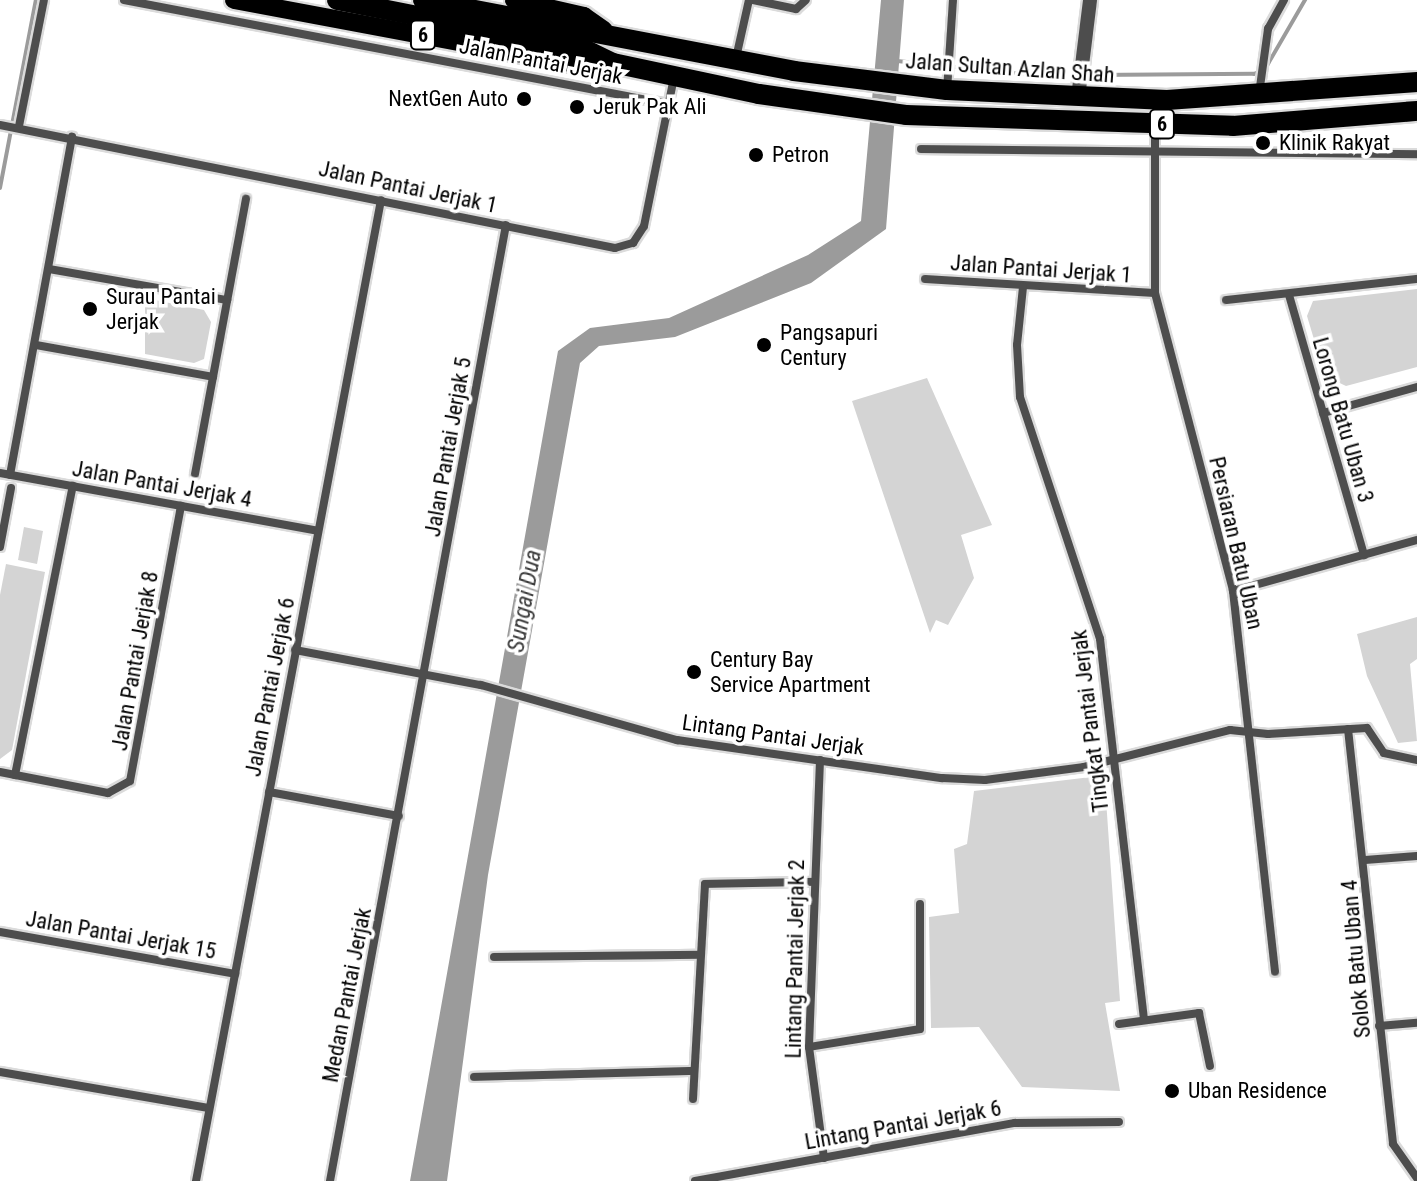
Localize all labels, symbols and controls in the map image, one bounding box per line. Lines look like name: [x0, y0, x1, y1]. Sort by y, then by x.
road number: 6: [409, 19, 437, 51]
street label: Jalan Pantai Jerjak: [457, 32, 625, 90]
street label: Jalan Sultan Azlan Shah: [905, 48, 1115, 88]
place label: NextGen Auto: [388, 86, 508, 112]
marker: NextGen Auto: [515, 90, 533, 108]
place label: Jeruk Pak Ali: [593, 94, 707, 120]
marker: Jeruk Pak Ali: [568, 98, 586, 116]
road number: 6: [1148, 108, 1176, 140]
place label: Klinik Rakyat: [1279, 130, 1390, 156]
marker: Klinik Rakyat: [1254, 134, 1272, 152]
place label: Petron: [772, 142, 829, 168]
marker: Petron: [747, 146, 765, 164]
street label: Jalan Pantai Jerjak 1: [316, 155, 500, 219]
street label: Jalan Pantai Jerjak 1: [949, 249, 1133, 289]
place label: Surau Pantai Jerjak: [106, 283, 216, 334]
marker: Surau Pantai Jerjak: [81, 300, 99, 318]
place label: Pangsapuri Century: [780, 319, 878, 370]
street label: Lorong Batu Uban 3: [1307, 334, 1379, 506]
marker: Pangsapuri Century: [755, 336, 773, 354]
street label: Jalan Pantai Jerjak 5: [419, 355, 477, 539]
street label: Persiaran Batu Uban: [1203, 454, 1269, 632]
street label: Jalan Pantai Jerjak 4: [70, 455, 254, 513]
water label: Sungai Dua: [502, 547, 548, 655]
street label: Jalan Pantai Jerjak 8: [106, 569, 164, 753]
street label: Jalan Pantai Jerjak 6: [240, 595, 300, 779]
street label: Tingkat Pantai Jerjak: [1066, 628, 1114, 814]
place label: Century Bay Service Apartment: [710, 646, 870, 698]
marker: Century Bay Service Apartment: [685, 663, 703, 681]
street label: Lintang Pantai Jerjak: [680, 709, 866, 761]
street label: Lintang Pantai Jerjak 2: [780, 859, 810, 1059]
street label: Solok Batu Uban 4: [1336, 879, 1376, 1039]
street label: Jalan Pantai Jerjak 15: [24, 905, 218, 965]
street label: Medan Pantai Jerjak: [317, 905, 377, 1085]
place label: Uban Residence: [1188, 1078, 1327, 1104]
marker: Uban Residence: [1163, 1082, 1181, 1100]
street label: Lintang Pantai Jerjak 6: [803, 1095, 1003, 1155]

